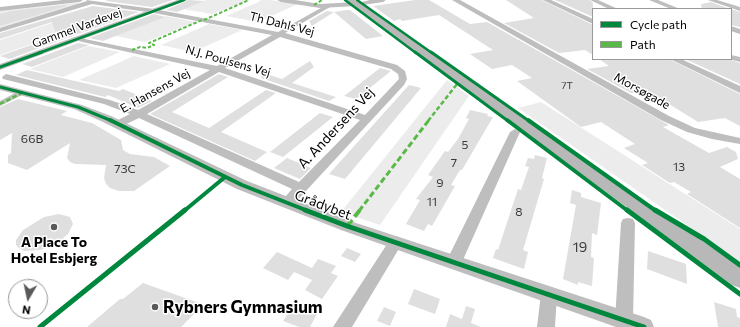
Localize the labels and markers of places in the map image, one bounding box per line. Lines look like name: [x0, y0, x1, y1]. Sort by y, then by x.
marker: A Place To Hotel Esbjerg: [49, 222, 59, 232]
place label: A Place To Hotel Esbjerg: [11, 234, 97, 266]
place label: Rybners Gymnasium: [163, 297, 323, 317]
marker: Rybners Gymnasium: [150, 302, 160, 312]

